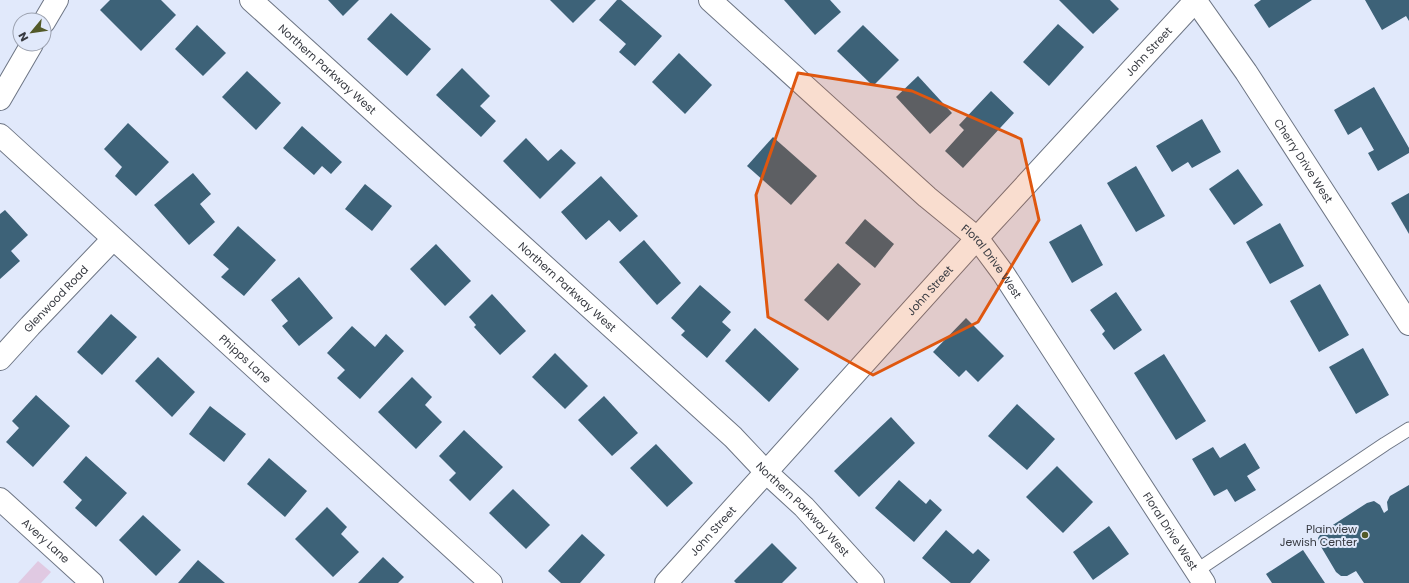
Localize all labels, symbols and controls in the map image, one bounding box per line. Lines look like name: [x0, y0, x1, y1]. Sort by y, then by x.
north arrow: [12, 12, 52, 52]
street label: Northern Parkway West: [275, 20, 380, 118]
street label: John Street: [1122, 23, 1176, 80]
text: N: [14, 29, 32, 44]
street label: Cherry Drive West: [1270, 115, 1337, 206]
street label: Floral Drive West: [958, 220, 1025, 302]
street label: Northern Parkway West: [515, 238, 620, 336]
street label: Glenwood Road: [20, 262, 92, 336]
street label: John Street: [903, 262, 957, 319]
street label: Phipps Lane: [216, 331, 275, 387]
street label: Northern Parkway West: [752, 458, 853, 560]
street label: Floral Drive West: [1139, 489, 1202, 573]
street label: John Street: [686, 503, 740, 559]
street label: Avery Lane: [18, 515, 73, 567]
place label: Plainview Jewish Center: [1280, 521, 1357, 550]
marker: Plainview Jewish Center: [1360, 530, 1370, 540]

